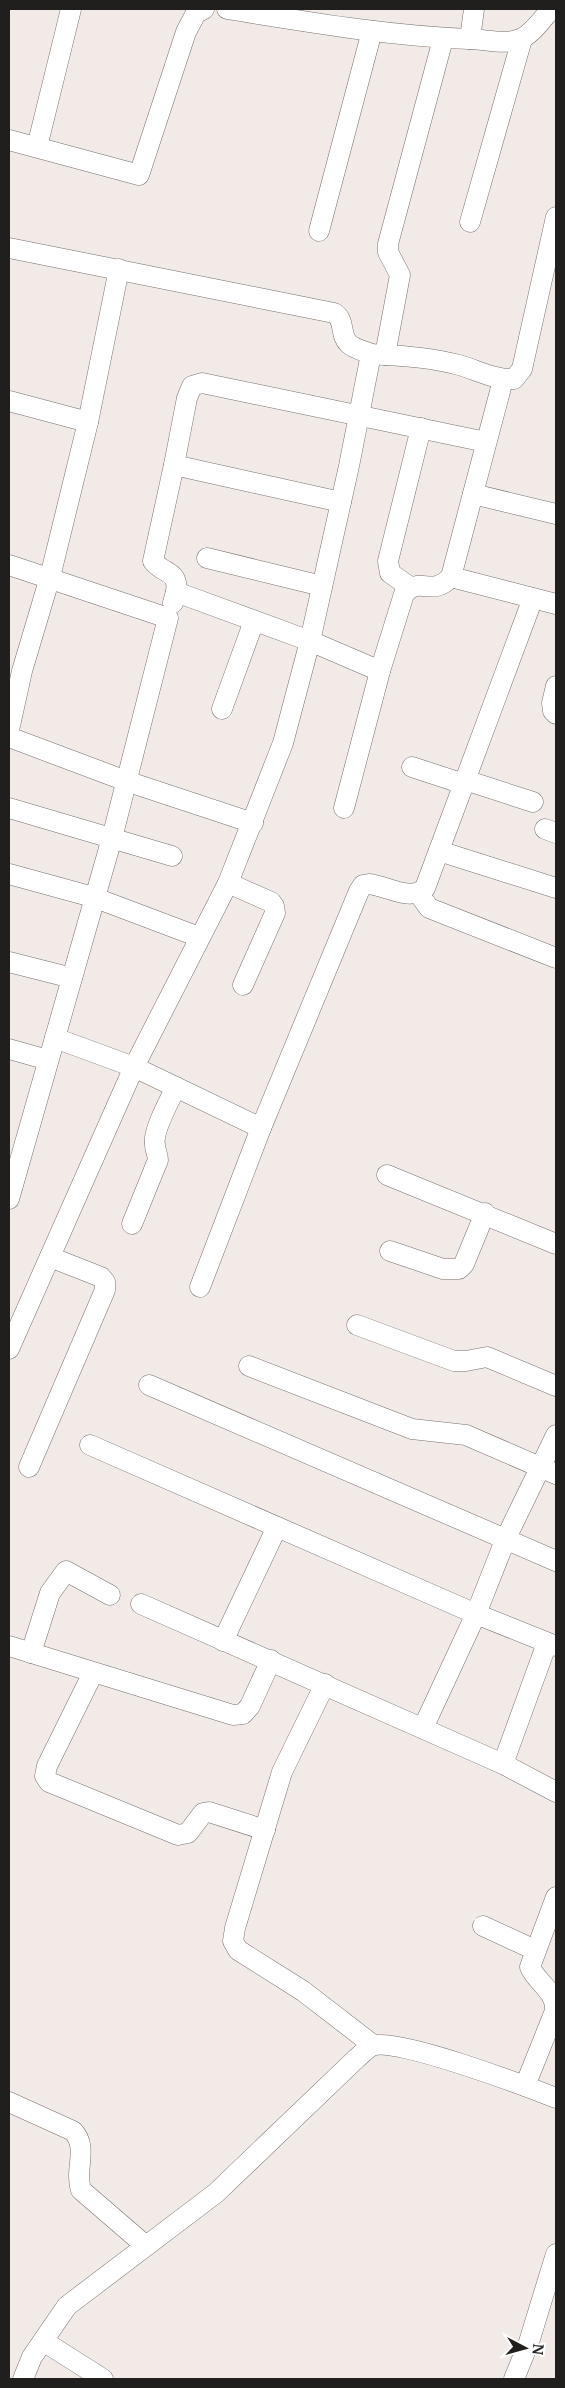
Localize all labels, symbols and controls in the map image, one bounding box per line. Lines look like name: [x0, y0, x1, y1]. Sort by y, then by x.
north arrow: [500, 2323, 550, 2373]
text: N: [528, 2343, 547, 2356]

